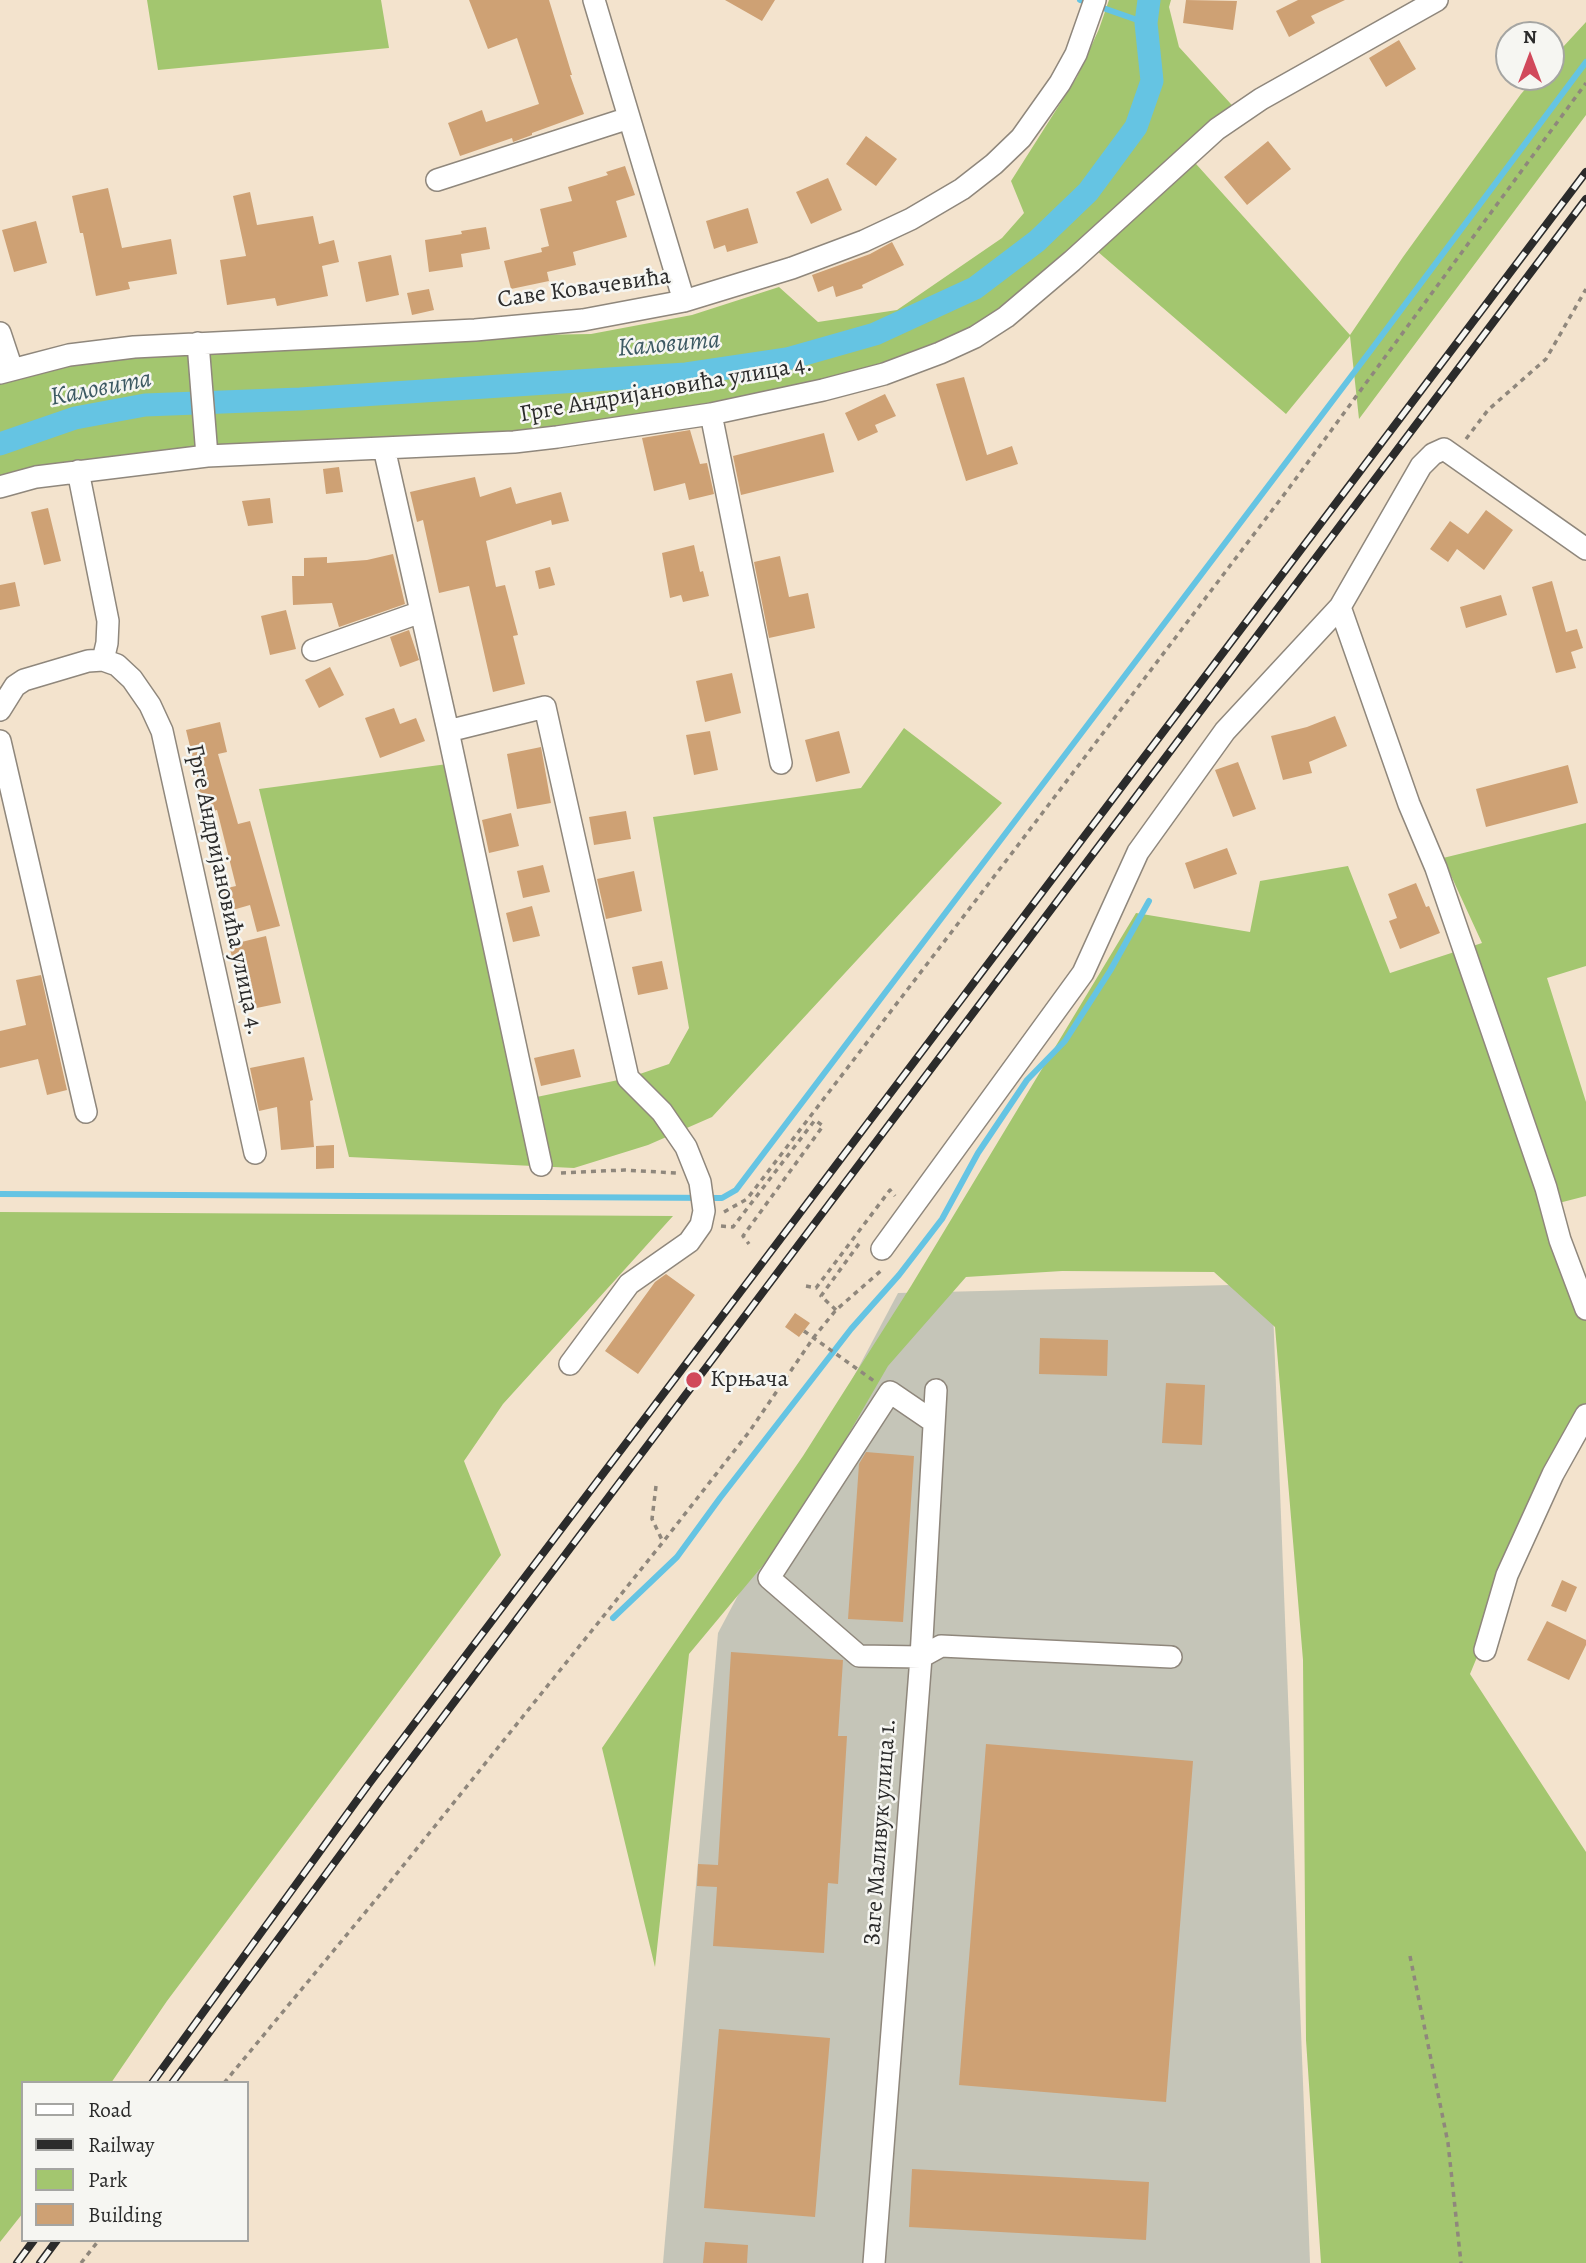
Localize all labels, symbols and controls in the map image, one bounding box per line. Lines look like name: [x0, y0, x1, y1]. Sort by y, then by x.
north arrow: [1495, 21, 1565, 91]
text: N: [1523, 24, 1537, 50]
street label: Саве Ковачевића: [496, 263, 672, 315]
water label: Каловита: [616, 325, 722, 365]
street label: Грге Андријановића улица 4.: [517, 350, 815, 430]
water label: Каловита: [48, 364, 154, 414]
street label: Грге Андријановића улица 4.: [179, 742, 269, 1038]
place label: Крњача: [710, 1366, 789, 1394]
marker: Крњача: [684, 1370, 704, 1390]
street label: Заге Маливук улица 1.: [859, 1717, 903, 1947]
legend: [21, 2081, 248, 2242]
text: Road: [88, 2096, 132, 2124]
text: Railway: [88, 2131, 154, 2159]
text: Park: [88, 2166, 127, 2194]
text: Building: [88, 2201, 162, 2229]

